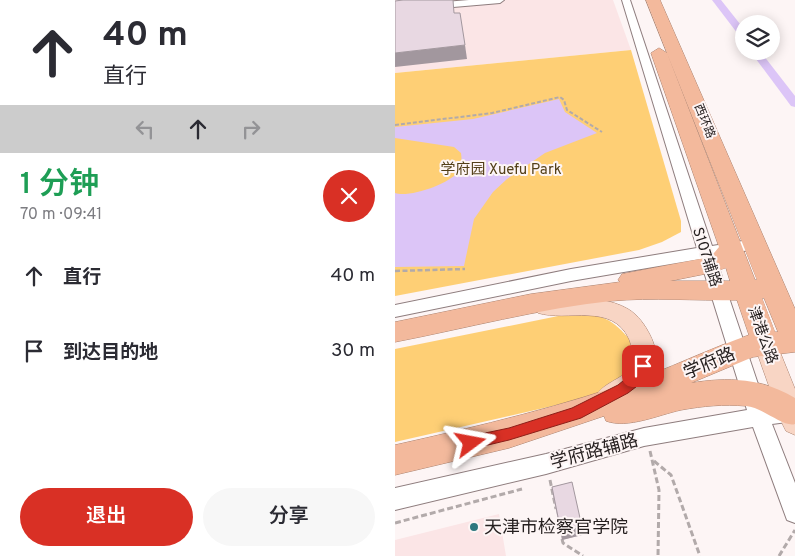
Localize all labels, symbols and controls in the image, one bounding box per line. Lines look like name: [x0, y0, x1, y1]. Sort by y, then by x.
text: 40 m: [103, 14, 188, 58]
map controls: [735, 15, 780, 60]
button: layers: [735, 15, 780, 60]
icon: ahead: [20, 20, 85, 85]
text: 直行: [103, 64, 147, 91]
street label: 西环路: [690, 102, 718, 141]
icon: left: [131, 115, 159, 143]
icon: ahead: [184, 115, 212, 143]
icon: right: [237, 115, 265, 143]
park label: 学府园 Xuefu Park: [440, 161, 562, 180]
text: 1 分钟: [20, 167, 99, 204]
button: close: [323, 170, 375, 222]
text: 70 m · 09:41: [20, 205, 102, 225]
street label: S107辅路: [687, 225, 724, 290]
icon: ahead: [20, 262, 48, 290]
text: 40 m: [330, 264, 375, 288]
text: 直行: [63, 266, 101, 290]
street label: 津港公路: [742, 304, 781, 367]
icon: arrive: [20, 337, 48, 365]
text: 30 m: [331, 339, 375, 363]
text: 到达目的地: [63, 341, 158, 365]
street label: 学府路: [680, 343, 739, 386]
pin: [622, 345, 664, 387]
icon: arrive: [629, 352, 657, 380]
position arrow: [444, 416, 496, 468]
street label: 学府路辅路: [548, 430, 641, 475]
button: 退出: [20, 488, 193, 546]
button: 分享: [203, 488, 375, 546]
place label: 天津市检察官学院: [484, 517, 628, 540]
marker: 天津市检察官学院: [468, 521, 480, 533]

